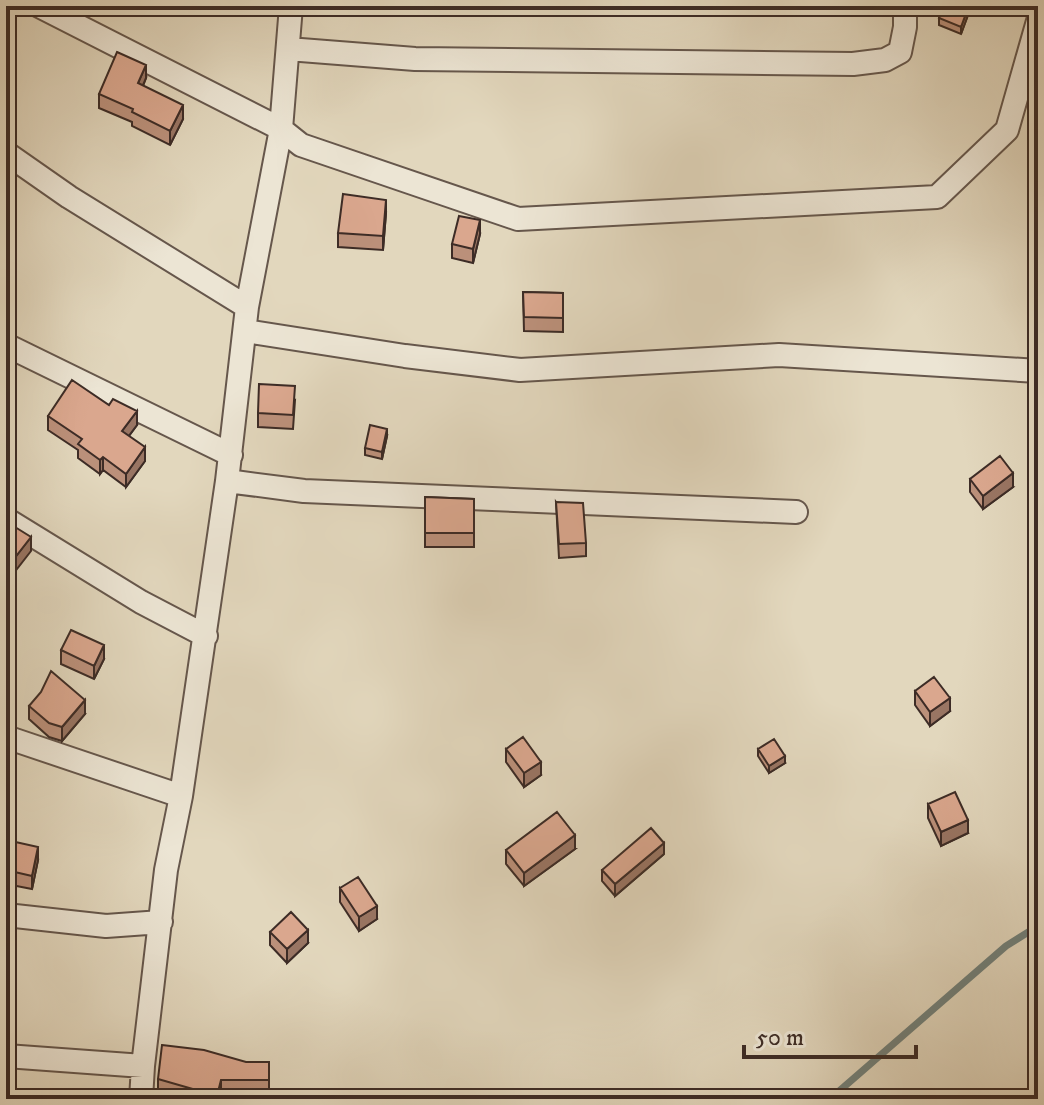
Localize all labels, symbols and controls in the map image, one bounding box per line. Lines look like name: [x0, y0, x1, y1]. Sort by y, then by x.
scale bar: [744, 1009, 916, 1059]
text: 50 m: [756, 1023, 804, 1053]

